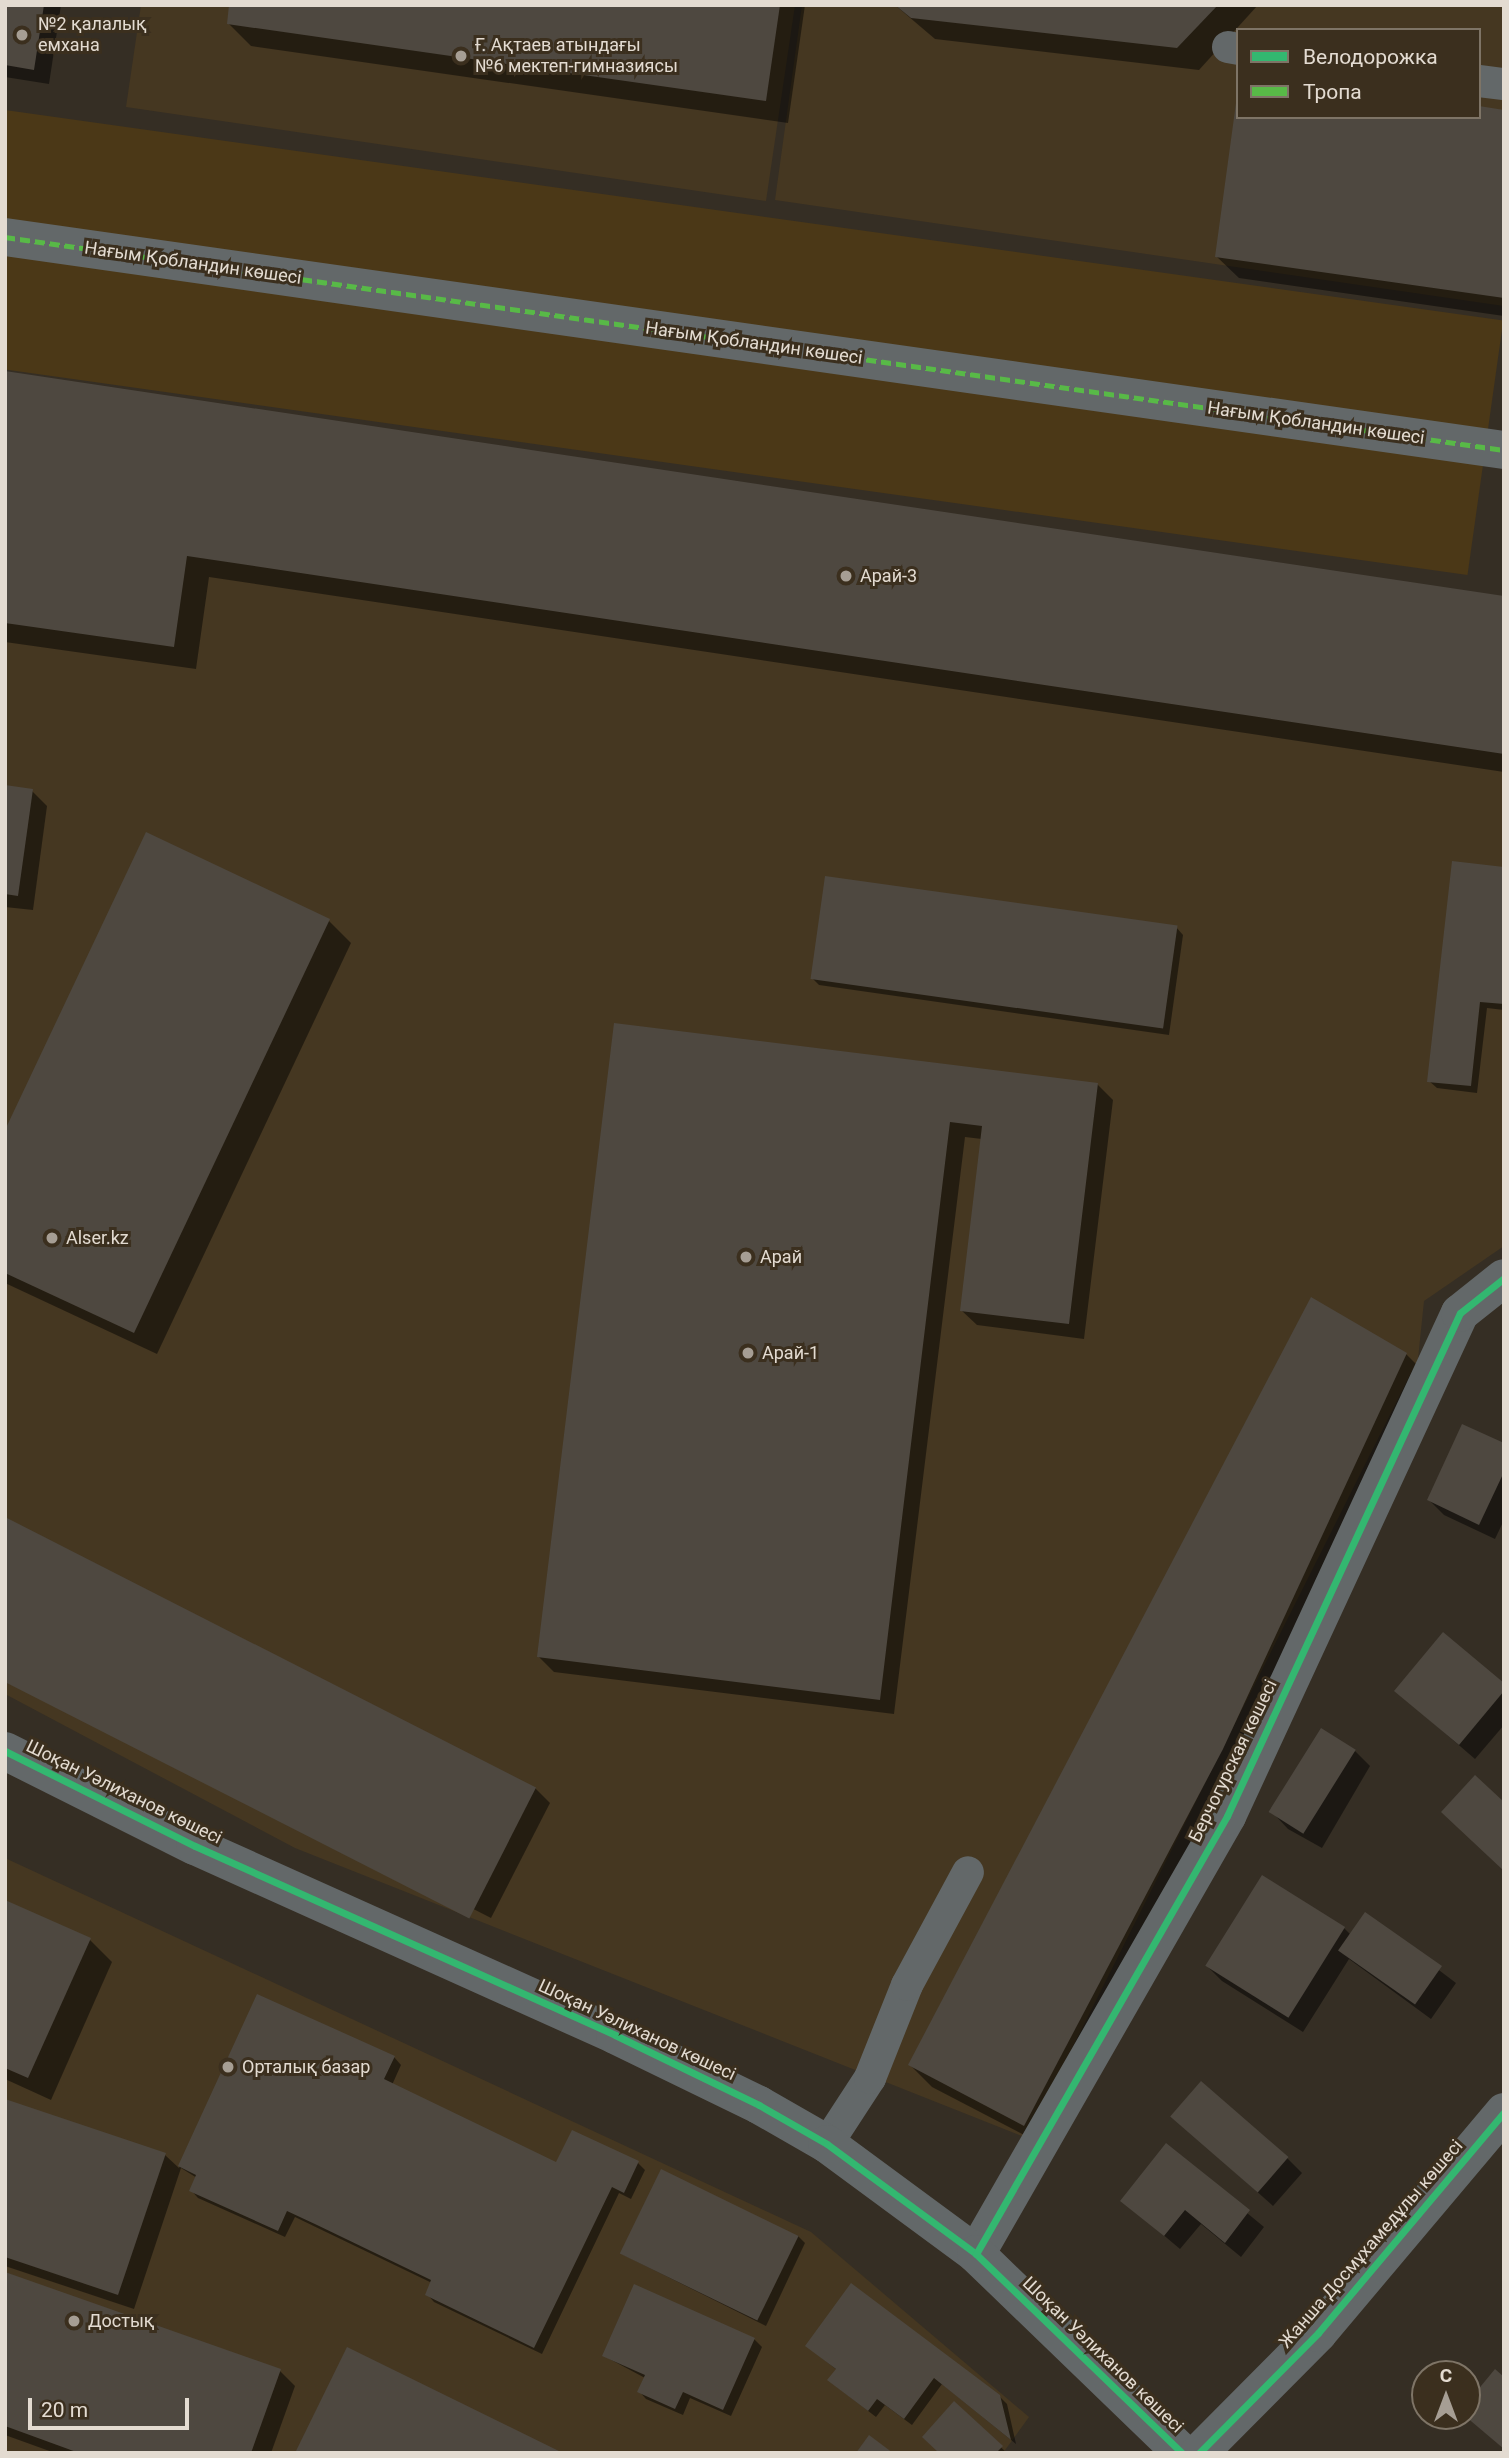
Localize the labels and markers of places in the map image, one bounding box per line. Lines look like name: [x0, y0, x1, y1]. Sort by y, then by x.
place label: №2 қалалық емхана: [38, 14, 147, 56]
marker: №2 қалалық емхана: [12, 25, 32, 45]
place label: Ғ. Ақтаев атындағы №6 мектеп-гимназиясы: [475, 35, 678, 78]
marker: Ғ. Ақтаев атындағы №6 мектеп-гимназиясы: [453, 48, 469, 64]
place label: Арай-3: [860, 565, 917, 587]
marker: Арай-3: [838, 568, 854, 584]
place label: Alser.kz: [66, 1227, 129, 1249]
marker: Alser.kz: [44, 1230, 60, 1246]
place label: Арай: [760, 1246, 802, 1268]
marker: Арай: [738, 1249, 754, 1265]
place label: Арай-1: [762, 1342, 819, 1364]
marker: Арай-1: [740, 1345, 756, 1361]
place label: Орталық базар: [242, 2056, 370, 2078]
marker: Орталық базар: [220, 2059, 236, 2075]
place label: Достық: [88, 2310, 154, 2332]
marker: Достық: [66, 2313, 82, 2329]

